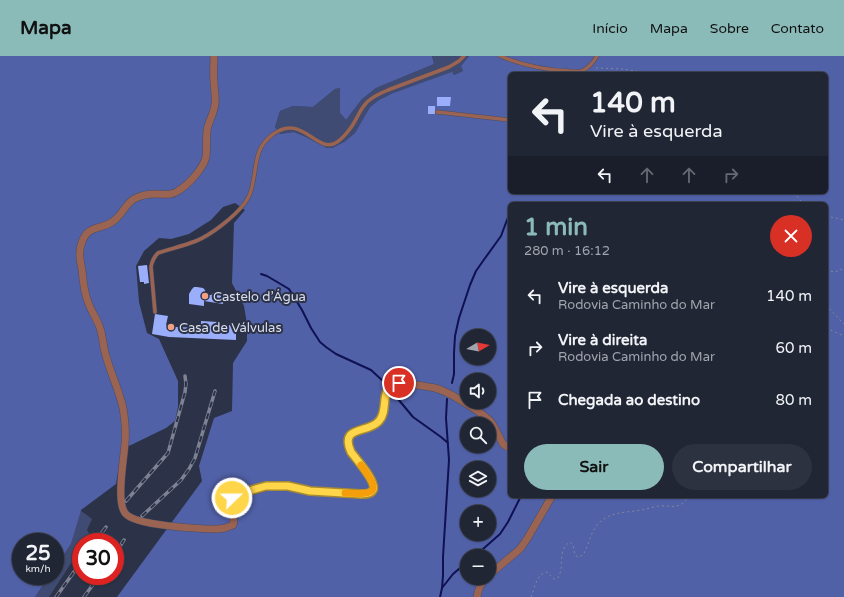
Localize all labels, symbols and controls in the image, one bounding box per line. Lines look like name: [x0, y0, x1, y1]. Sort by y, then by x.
text: Mapa: [20, 17, 72, 39]
text: Início: [592, 20, 628, 37]
text: Mapa: [650, 20, 688, 37]
text: Sobre: [710, 20, 749, 37]
text: Contato: [771, 20, 824, 37]
text: 140 m: [590, 86, 676, 120]
icon: left: [524, 88, 576, 140]
text: Vire à esquerda: [590, 120, 723, 142]
icon: left: [594, 164, 616, 186]
icon: ahead: [636, 164, 658, 186]
icon: ahead: [678, 164, 700, 186]
icon: right: [720, 164, 742, 186]
text: 1 min: [524, 213, 588, 242]
button: close: [770, 215, 812, 257]
text: 280 m · 16:12: [524, 243, 610, 259]
text: Vire à esquerda: [558, 279, 668, 297]
icon: left: [524, 285, 546, 307]
text: 140 m: [766, 287, 812, 305]
place label: Castelo d’Água: [213, 289, 306, 305]
marker: Castelo d’Água: [200, 291, 210, 301]
text: Rodovia Caminho do Mar: [558, 297, 715, 313]
place label: Casa de Válvulas: [179, 320, 282, 336]
marker: Casa de Válvulas: [166, 322, 176, 332]
north arrow: [460, 329, 496, 365]
map controls: [460, 329, 496, 585]
text: Vire à direita: [558, 331, 647, 349]
icon: right: [524, 337, 546, 359]
text: 60 m: [775, 339, 812, 357]
text: Rodovia Caminho do Mar: [558, 349, 715, 365]
pin: [382, 366, 416, 400]
icon: arrive: [388, 372, 410, 394]
button: sound: [460, 373, 496, 409]
icon: arrive: [524, 389, 546, 411]
text: Chegada ao destino: [558, 391, 700, 409]
text: 80 m: [775, 391, 812, 409]
button: search: [460, 417, 496, 453]
button: Sair: [524, 444, 664, 490]
button: Compartilhar: [672, 444, 812, 490]
button: layers: [460, 461, 496, 497]
position arrow: [211, 477, 253, 519]
button: +: [460, 505, 496, 541]
speed limit sign: 30: [72, 533, 124, 585]
text: 25: [25, 542, 51, 566]
button: −: [460, 549, 496, 585]
text: km/h: [25, 563, 51, 575]

